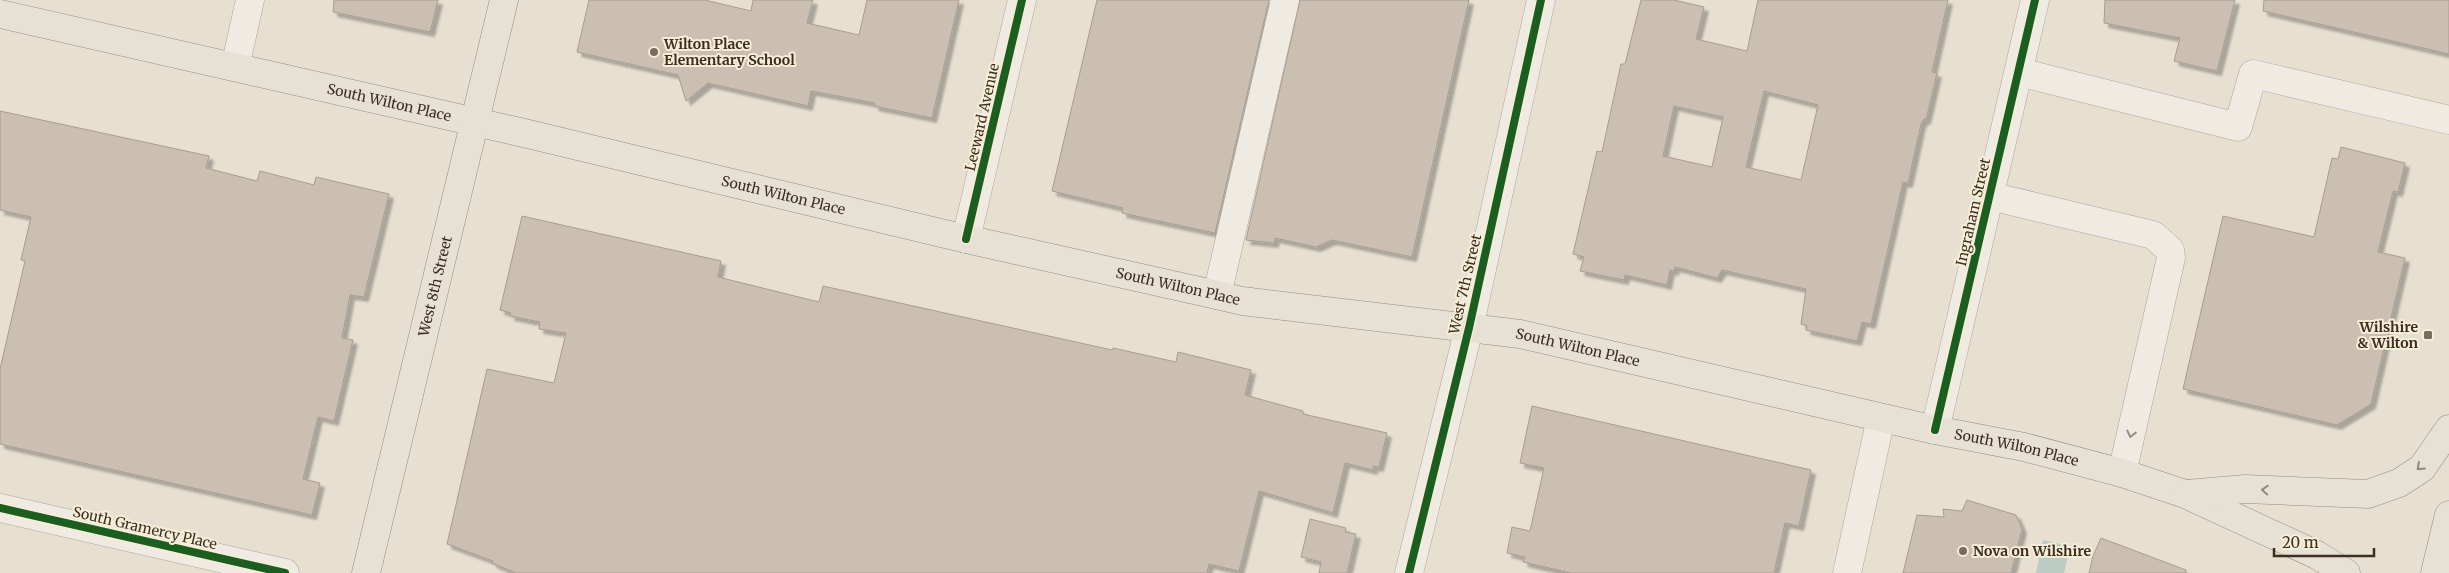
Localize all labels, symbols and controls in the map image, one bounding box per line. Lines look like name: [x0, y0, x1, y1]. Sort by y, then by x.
place label: Wilton Place Elementary School: [663, 35, 795, 69]
marker: Wilton Place Elementary School: [648, 46, 660, 58]
street label: Leeward Avenue: [961, 61, 1003, 173]
street label: South Wilton Place: [325, 80, 453, 125]
street label: Ingraham Street: [1952, 156, 1994, 268]
street label: South Wilton Place: [720, 172, 847, 219]
street label: West 7th Street: [1445, 232, 1485, 337]
street label: West 8th Street: [414, 234, 456, 339]
street label: South Wilton Place: [1114, 264, 1242, 309]
place label: Wilshire & Wilton: [2358, 318, 2418, 352]
street label: South Wilton Place: [1514, 324, 1642, 370]
marker: Wilshire & Wilton: [2422, 329, 2434, 341]
street label: South Wilton Place: [1953, 425, 2081, 470]
one-way arrow: [2126, 429, 2137, 438]
one-way arrow: [2417, 461, 2426, 470]
one-way arrow: [2261, 485, 2269, 496]
street label: South Gramercy Place: [71, 503, 219, 553]
scale bar: [2274, 526, 2374, 558]
text: 20 m: [2282, 533, 2319, 552]
place label: Nova on Wilshire: [1973, 542, 2091, 560]
marker: Nova on Wilshire: [1957, 545, 1969, 557]

